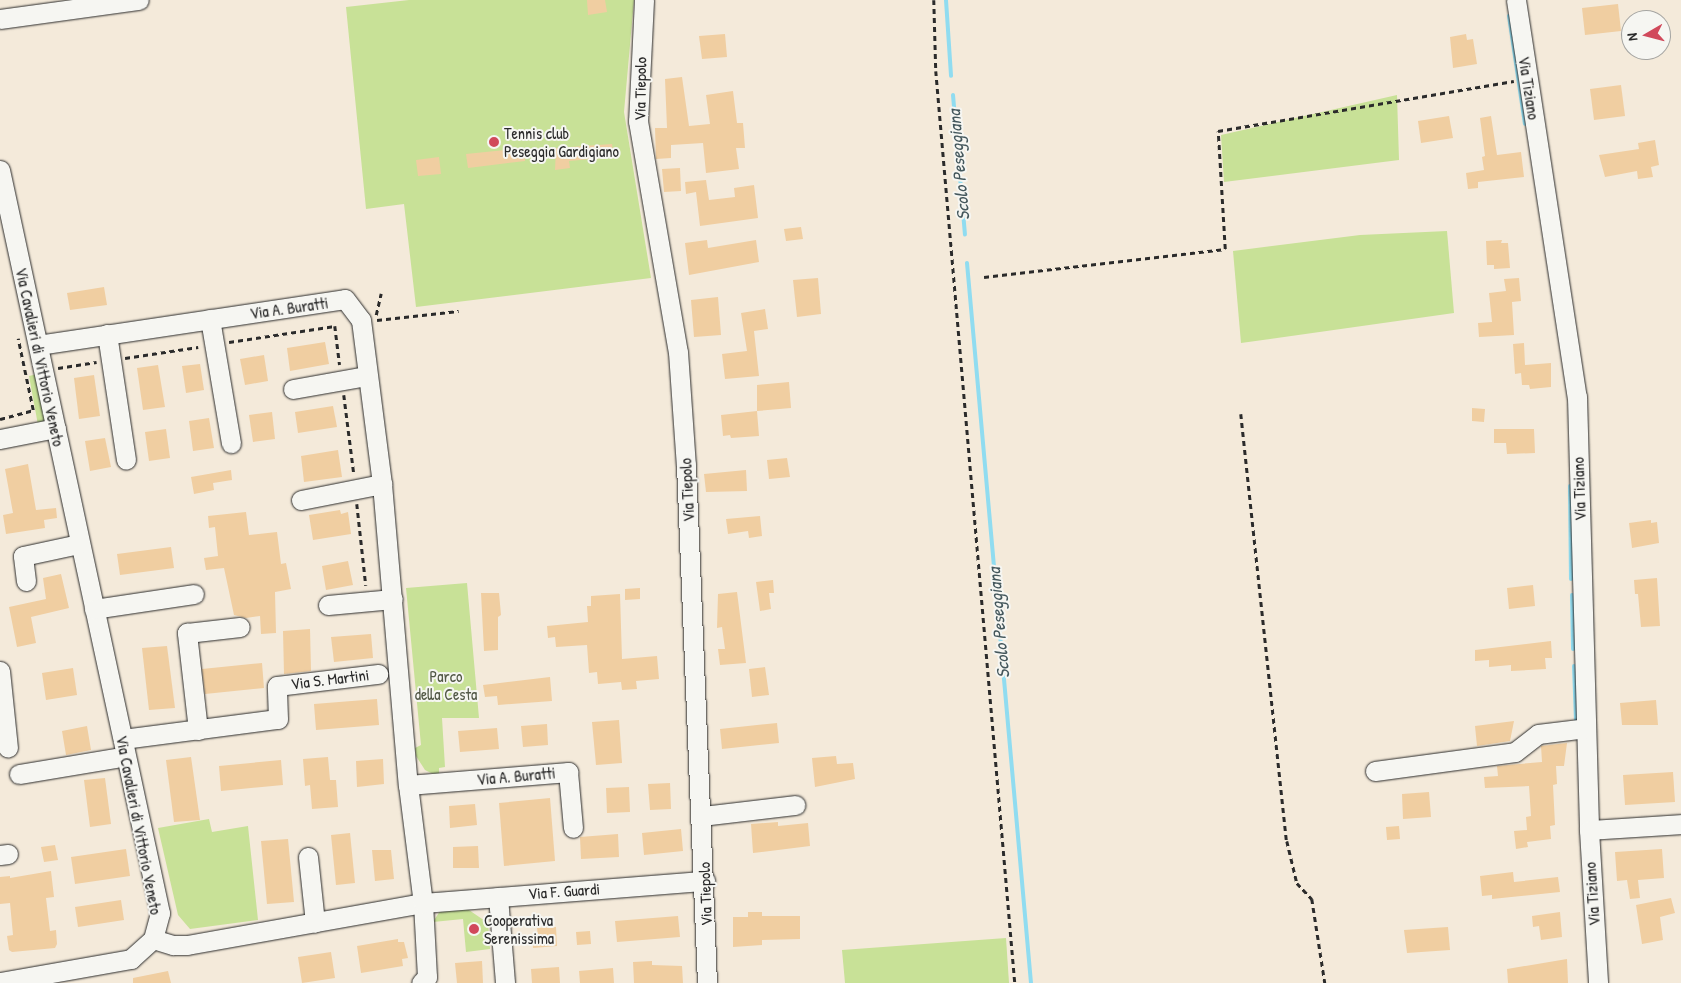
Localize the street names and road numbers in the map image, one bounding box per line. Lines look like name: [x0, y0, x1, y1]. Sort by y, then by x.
street label: Via Tiziano: [1515, 55, 1543, 121]
street label: Via Tiepolo: [630, 57, 650, 121]
street label: Via Cavalieri di Vittorio Veneto: [12, 266, 68, 448]
street label: Via A. Buratti: [249, 293, 329, 323]
street label: Via Tiziano: [1568, 457, 1590, 521]
street label: Via Tiepolo: [676, 458, 698, 522]
street label: Via S. Martini: [290, 665, 370, 693]
street label: Via Cavalieri di Vittorio Veneto: [112, 734, 166, 916]
street label: Via A. Buratti: [476, 763, 556, 789]
street label: Via Tiziano: [1580, 861, 1604, 927]
street label: Via Tiepolo: [694, 862, 716, 926]
street label: Via F. Guardi: [527, 879, 601, 903]

